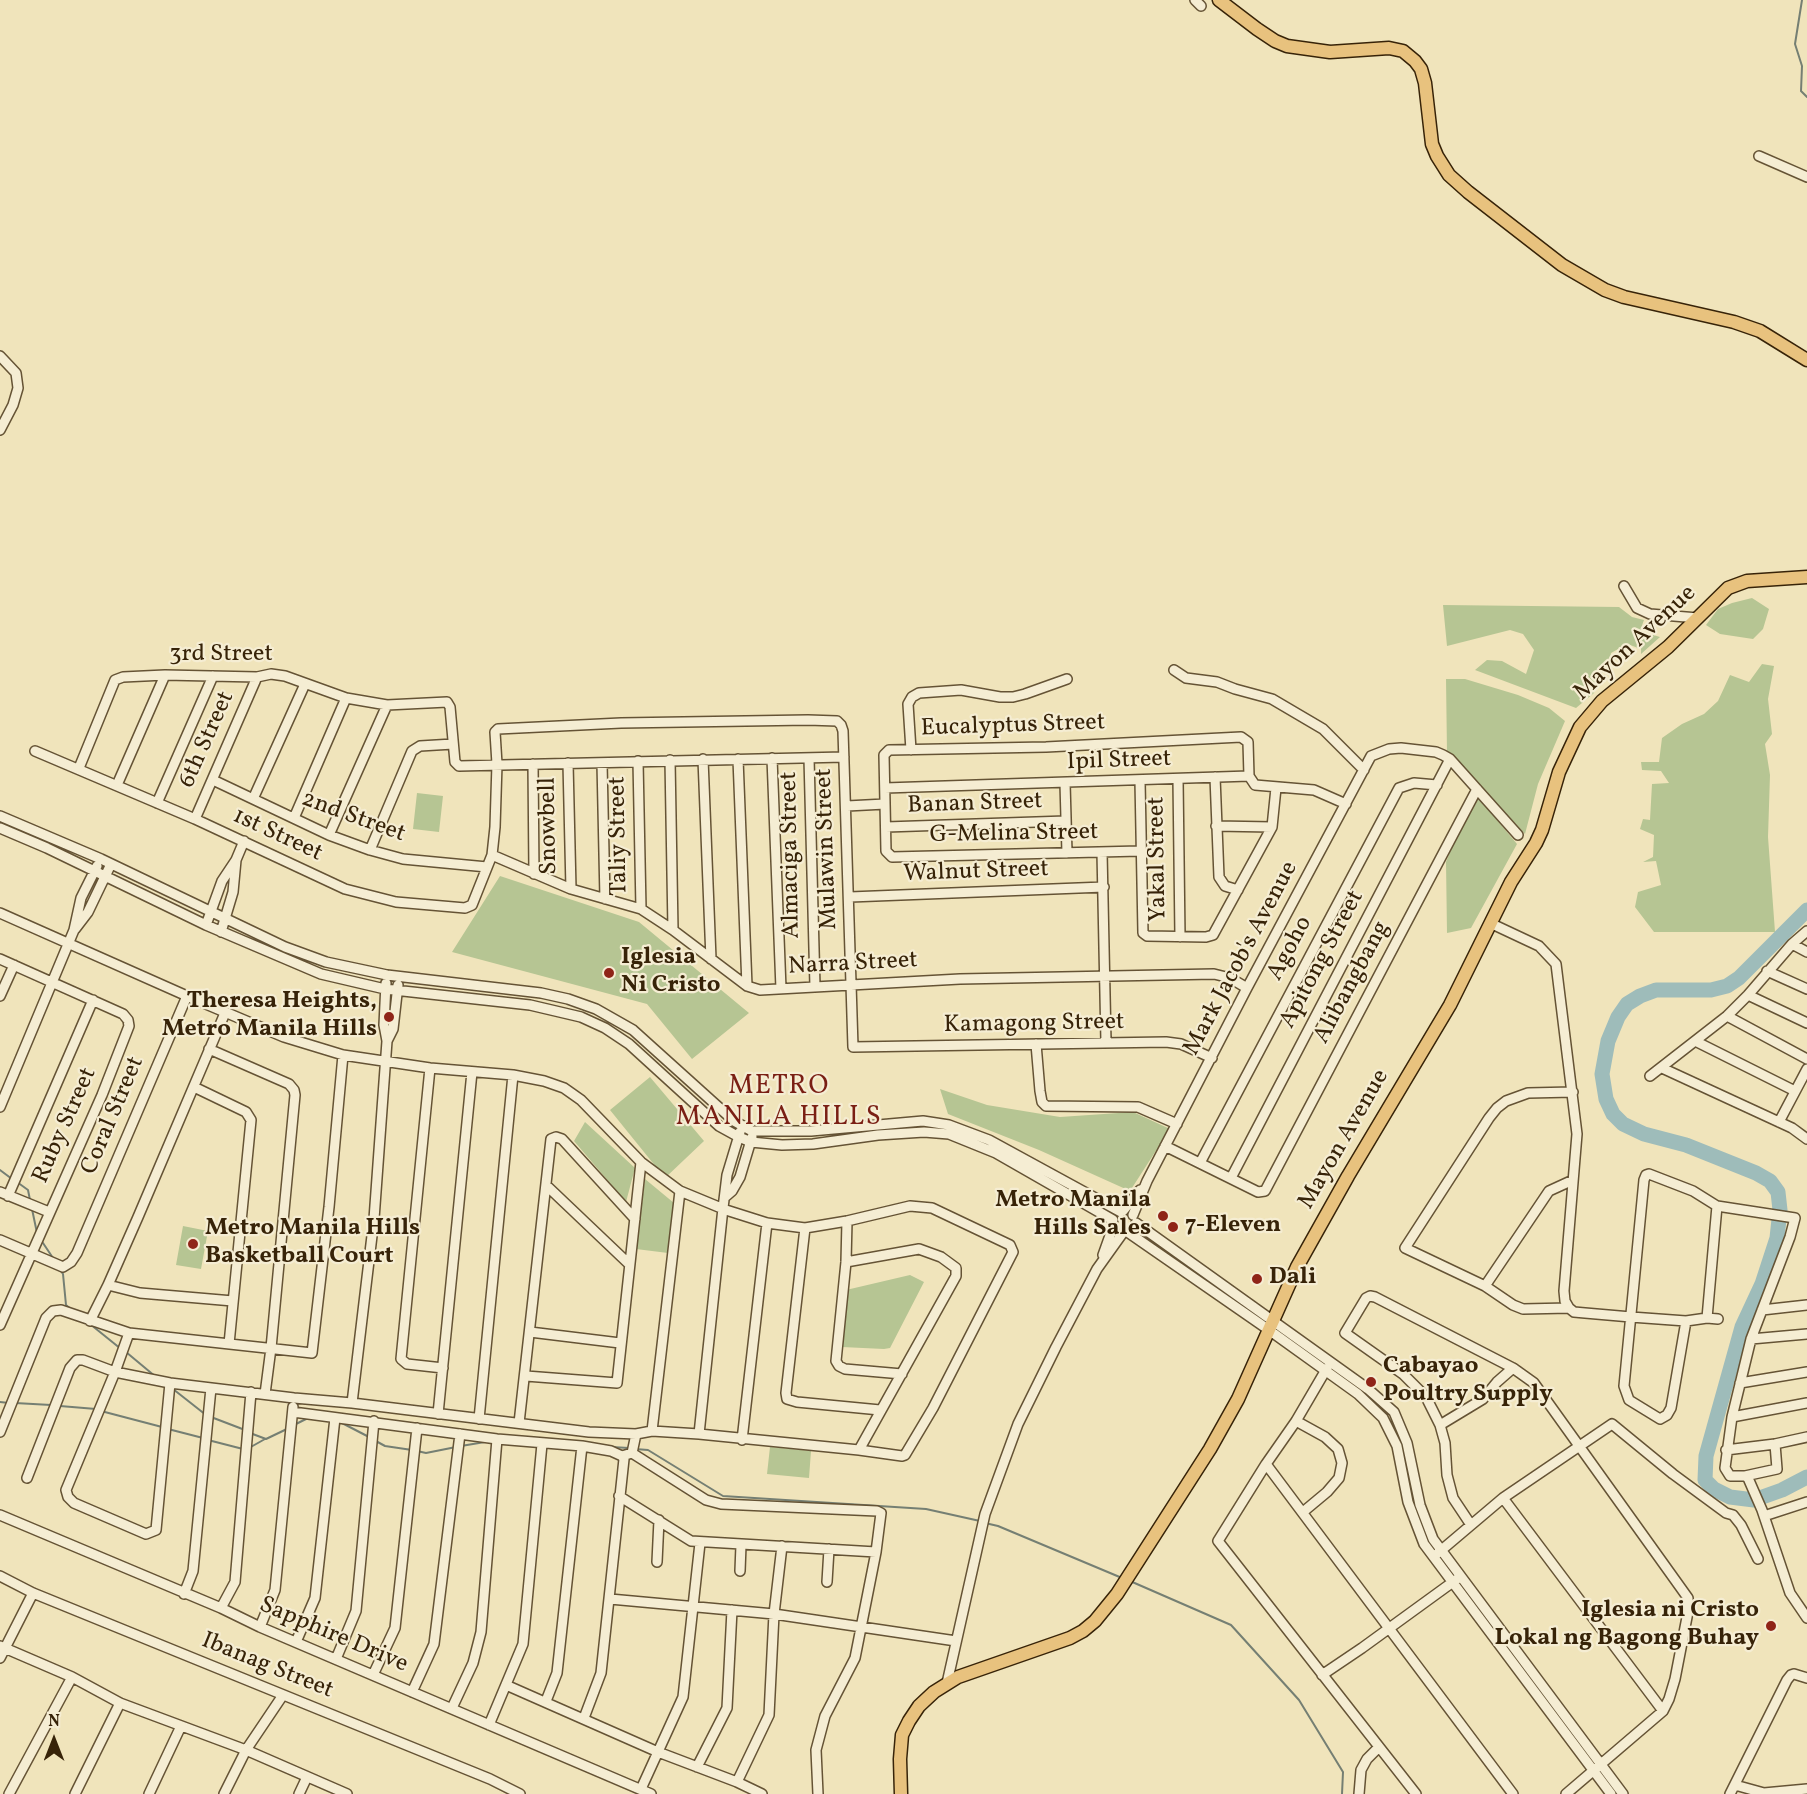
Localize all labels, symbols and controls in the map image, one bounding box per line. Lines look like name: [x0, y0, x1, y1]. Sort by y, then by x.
street label: Mayon Avenue: [1569, 580, 1703, 708]
street label: 3rd Street: [169, 642, 273, 670]
street label: 6th Street: [174, 687, 242, 793]
street label: Eucalyptus Street: [920, 709, 1106, 745]
street label: Ipil Street: [1066, 746, 1172, 778]
street label: Mulawin Street: [811, 768, 845, 930]
street label: Almaciga Street: [776, 771, 808, 939]
street label: Taliy Street: [605, 776, 635, 896]
street label: Snowbell: [535, 777, 565, 875]
street label: 2nd Street: [297, 786, 409, 850]
street label: Banan Street: [907, 788, 1043, 822]
street label: Yakal Street: [1144, 796, 1174, 922]
street label: 1st Street: [228, 803, 326, 869]
street label: G-Melina Street: [929, 819, 1099, 851]
street label: Walnut Street: [903, 856, 1049, 890]
street label: Mark Jacob's Avenue: [1179, 857, 1305, 1061]
street label: Apitong Street: [1275, 886, 1371, 1034]
street label: Agoho: [1262, 912, 1320, 986]
street label: Alibangbang: [1309, 917, 1397, 1049]
place label: Iglesia Ni Cristo: [621, 945, 720, 1001]
street label: Narra Street: [788, 947, 918, 983]
marker: Iglesia Ni Cristo: [602, 966, 616, 980]
place label: Theresa Heights, Metro Manila Hills: [162, 989, 377, 1045]
street label: Kamagong Street: [943, 1009, 1125, 1041]
marker: Theresa Heights, Metro Manila Hills: [382, 1010, 396, 1024]
street label: Coral Street: [76, 1053, 152, 1179]
street label: Ruby Street: [28, 1064, 104, 1188]
street label: Mayon Avenue: [1293, 1065, 1397, 1215]
district label: METRO MANILA HILLS: [676, 1072, 882, 1135]
place label: Metro Manila Hills Sales: [995, 1188, 1151, 1244]
marker: Metro Manila Hills Sales: [1156, 1209, 1170, 1223]
place label: 7-Eleven: [1185, 1213, 1281, 1241]
place label: Metro Manila Hills Basketball Court: [205, 1216, 420, 1272]
marker: 7-Eleven: [1166, 1220, 1180, 1234]
marker: Metro Manila Hills Basketball Court: [186, 1237, 200, 1251]
place label: Dali: [1269, 1265, 1316, 1293]
marker: Dali: [1250, 1272, 1264, 1286]
place label: Cabayao Poultry Supply: [1383, 1354, 1553, 1410]
marker: Cabayao Poultry Supply: [1364, 1375, 1378, 1389]
street label: Sapphire Drive: [254, 1592, 412, 1680]
place label: Iglesia ni Cristo Lokal ng Bagong Buhay: [1495, 1598, 1759, 1654]
marker: Iglesia ni Cristo Lokal ng Bagong Buhay: [1764, 1619, 1778, 1633]
street label: Ibanag Street: [197, 1627, 337, 1707]
north arrow: [24, 1710, 84, 1770]
text: N: [48, 1711, 60, 1733]

